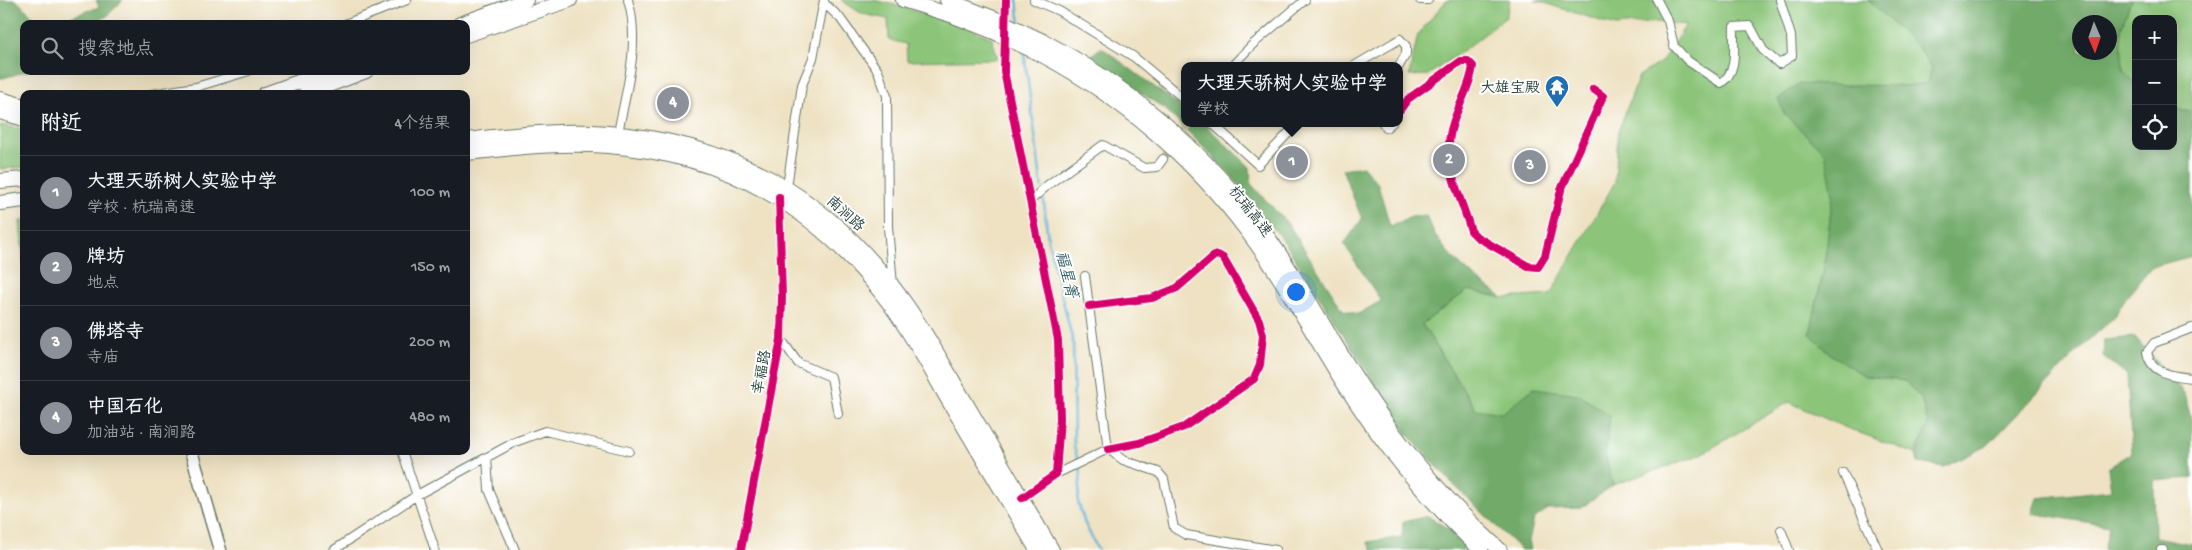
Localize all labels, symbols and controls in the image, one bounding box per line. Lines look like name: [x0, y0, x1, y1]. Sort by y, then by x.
north arrow: [2072, 15, 2117, 60]
map controls: [2132, 15, 2177, 150]
button: +: [2132, 15, 2177, 60]
search box: [20, 20, 470, 75]
icon: search: [38, 34, 66, 62]
text: 搜索地点: [78, 39, 154, 62]
button: −: [2132, 60, 2177, 105]
popup: [1181, 62, 1403, 127]
text: 大理天骄树人实验中学: [1197, 74, 1387, 97]
temple icon: 大雄宝殿: [1544, 74, 1570, 108]
place label: 大雄宝殿: [1480, 80, 1540, 98]
pin: 4: [657, 84, 689, 122]
text: 学校: [1197, 102, 1229, 121]
button: locate: [2132, 105, 2177, 150]
text: 附近: [40, 113, 82, 138]
text: 4个结果: [394, 116, 450, 135]
pin: 2: [1433, 141, 1465, 179]
pin: 1: [1276, 143, 1308, 181]
pin: 3: [1514, 147, 1546, 185]
text: 大理天骄树人实验中学: [87, 172, 277, 195]
street label: 杭瑞高速: [1224, 182, 1276, 241]
text: 1: [53, 184, 59, 203]
text: 100 m: [410, 184, 450, 203]
street label: 南涧路: [822, 192, 868, 236]
text: 学校 · 杭瑞高速: [87, 200, 196, 219]
text: 牌坊: [87, 247, 125, 270]
water label: 福星箐: [1050, 249, 1082, 302]
text: 2: [52, 259, 60, 278]
text: 150 m: [411, 259, 450, 278]
text: 地点: [87, 275, 119, 294]
your location: [1283, 279, 1309, 305]
text: 佛塔寺: [87, 322, 144, 345]
text: 3: [52, 334, 60, 353]
text: 200 m: [409, 334, 450, 353]
street label: 幸福路: [750, 349, 776, 396]
text: 寺庙: [87, 350, 119, 369]
text: 中国石化: [87, 397, 163, 420]
text: 4: [52, 409, 60, 428]
text: 480 m: [409, 409, 450, 428]
text: 加油站 · 南涧路: [87, 425, 196, 444]

